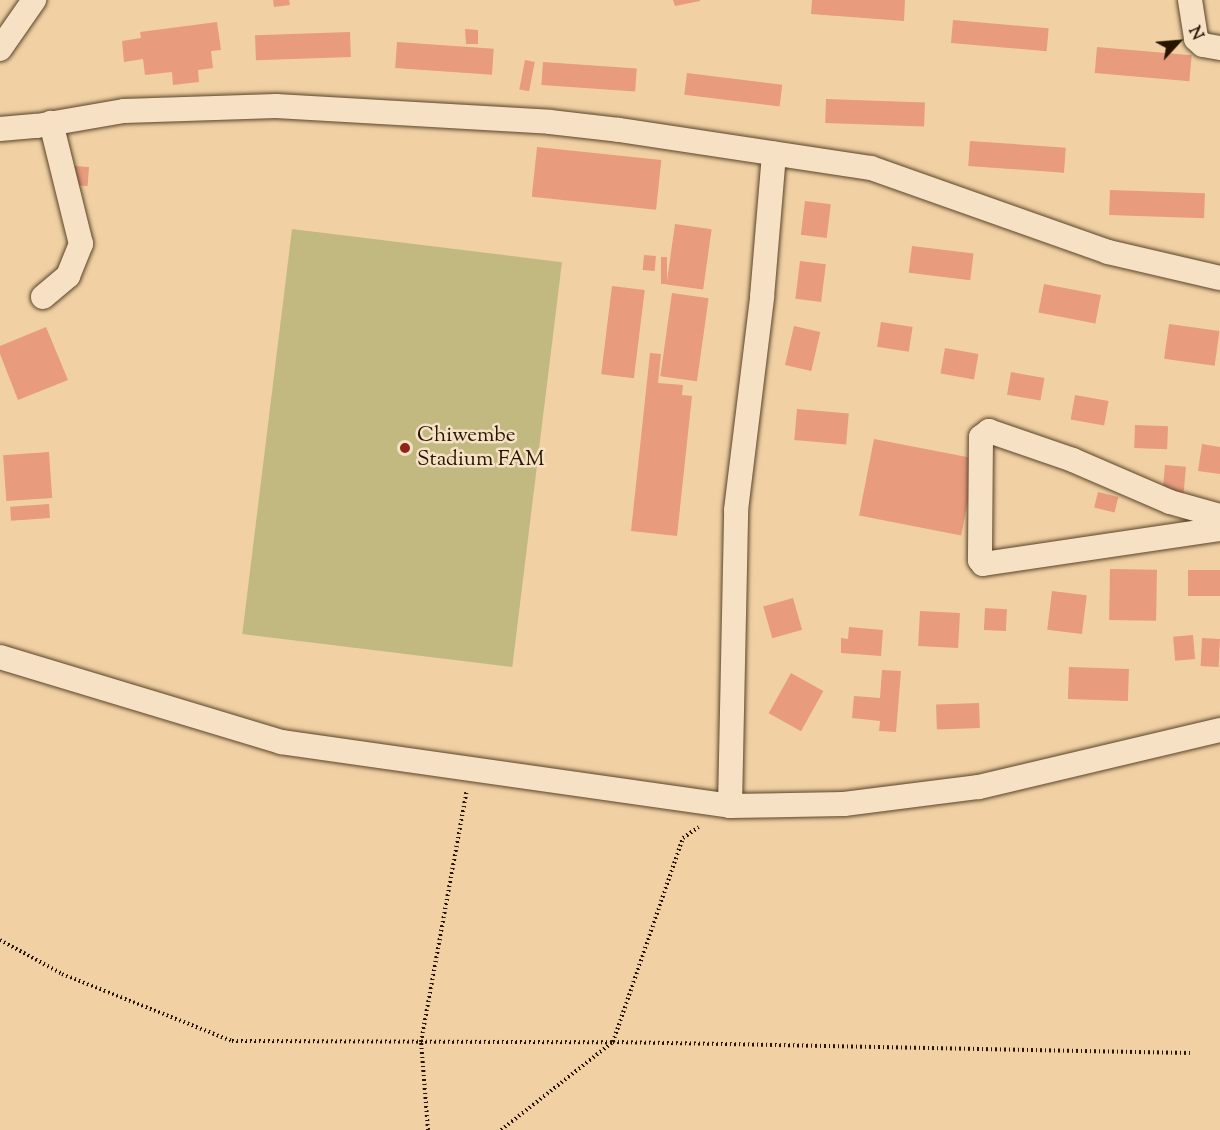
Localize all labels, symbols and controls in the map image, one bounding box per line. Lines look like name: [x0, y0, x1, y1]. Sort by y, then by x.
north arrow: [1148, 12, 1208, 72]
text: N: [1181, 23, 1208, 45]
place label: Chiwembe Stadium FAM: [417, 423, 544, 473]
marker: Chiwembe Stadium FAM: [398, 441, 412, 455]

